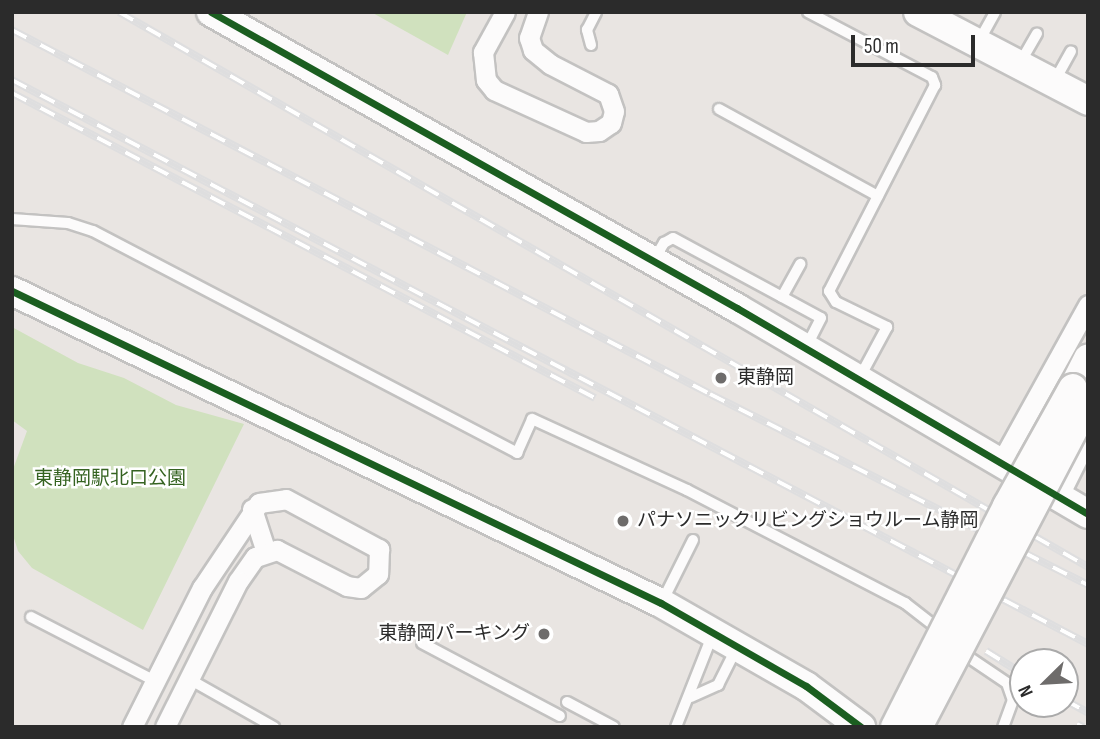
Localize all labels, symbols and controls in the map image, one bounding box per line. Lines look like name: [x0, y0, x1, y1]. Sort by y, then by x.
scale bar: [855, 21, 979, 65]
text: 50 m: [864, 34, 899, 59]
place label: 東静岡: [737, 367, 794, 389]
marker: 東静岡: [711, 368, 731, 388]
park label: 東静岡駅北口公園: [34, 468, 186, 490]
place label: パナソニックリビングショウルーム静岡: [637, 510, 979, 532]
marker: パナソニックリビングショウルーム静岡: [615, 513, 631, 529]
place label: 東静岡パーキング: [378, 623, 530, 645]
marker: 東静岡パーキング: [536, 626, 552, 642]
north arrow: [1009, 648, 1079, 718]
text: N: [1014, 682, 1039, 700]

